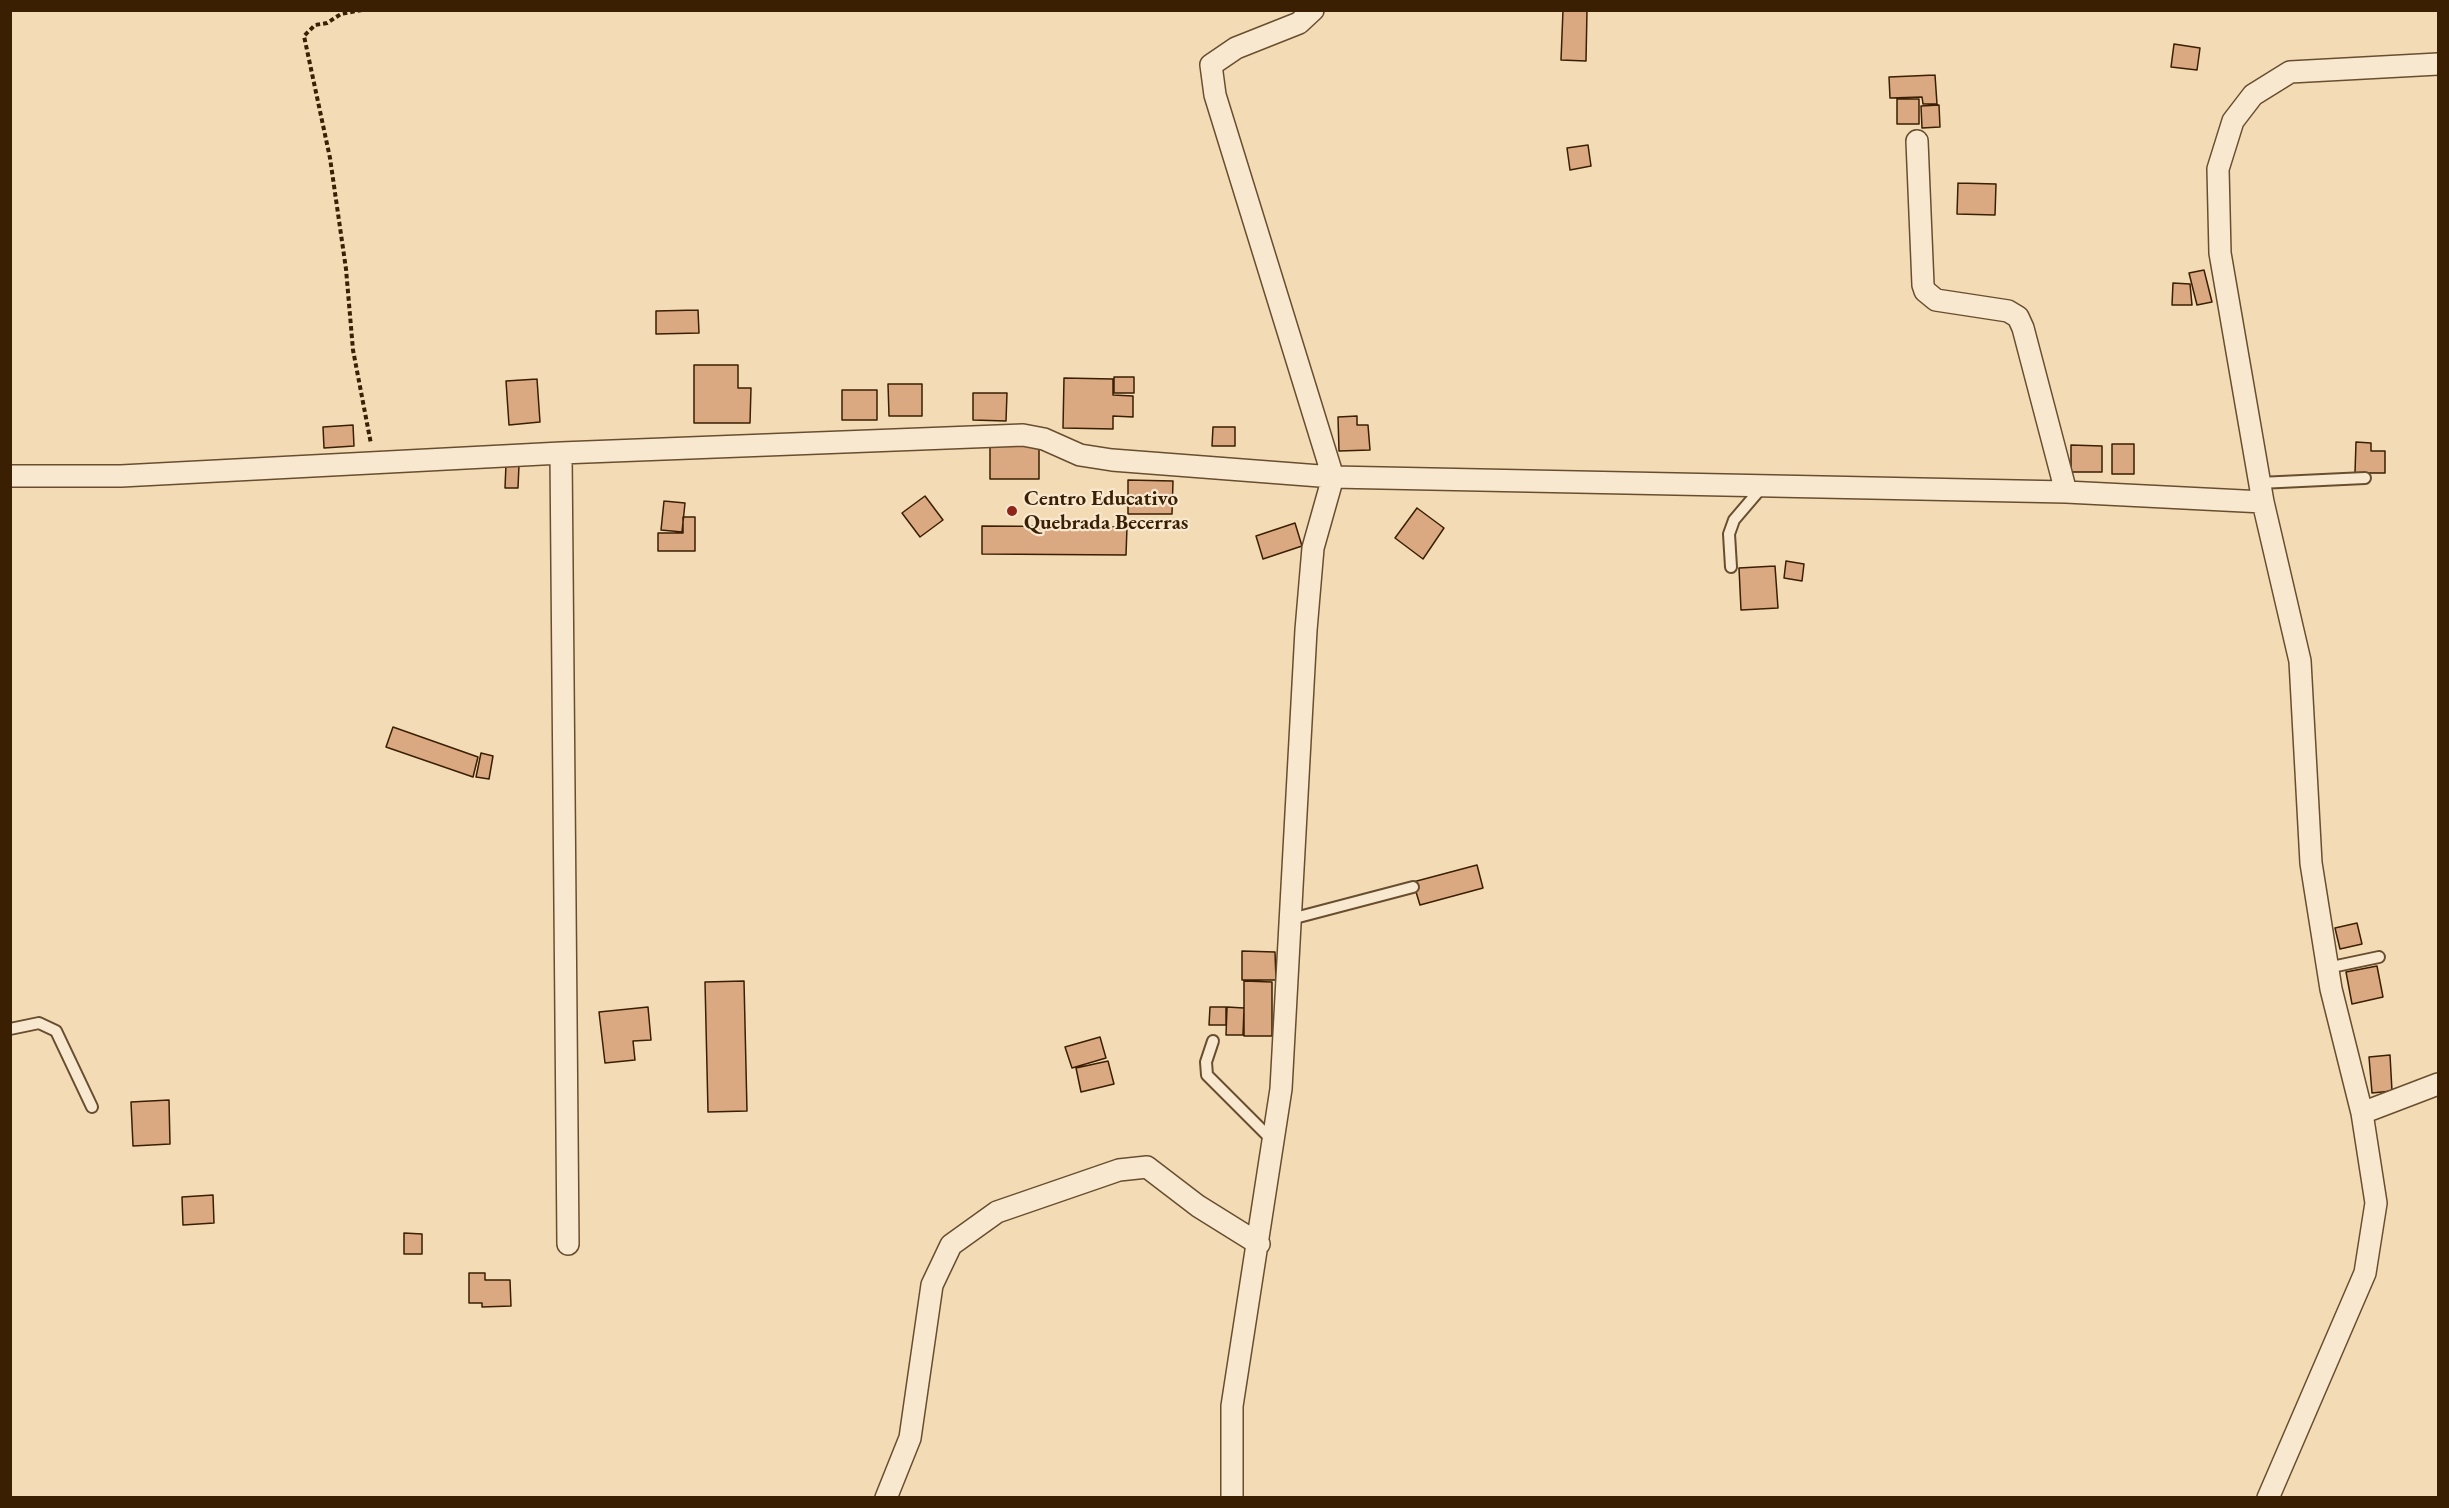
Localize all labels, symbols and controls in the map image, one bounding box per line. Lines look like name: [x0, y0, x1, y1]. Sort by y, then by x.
place label: Centro Educativo Quebrada Becerras: [1024, 486, 1188, 536]
marker: Centro Educativo Quebrada Becerras: [1005, 504, 1019, 518]

